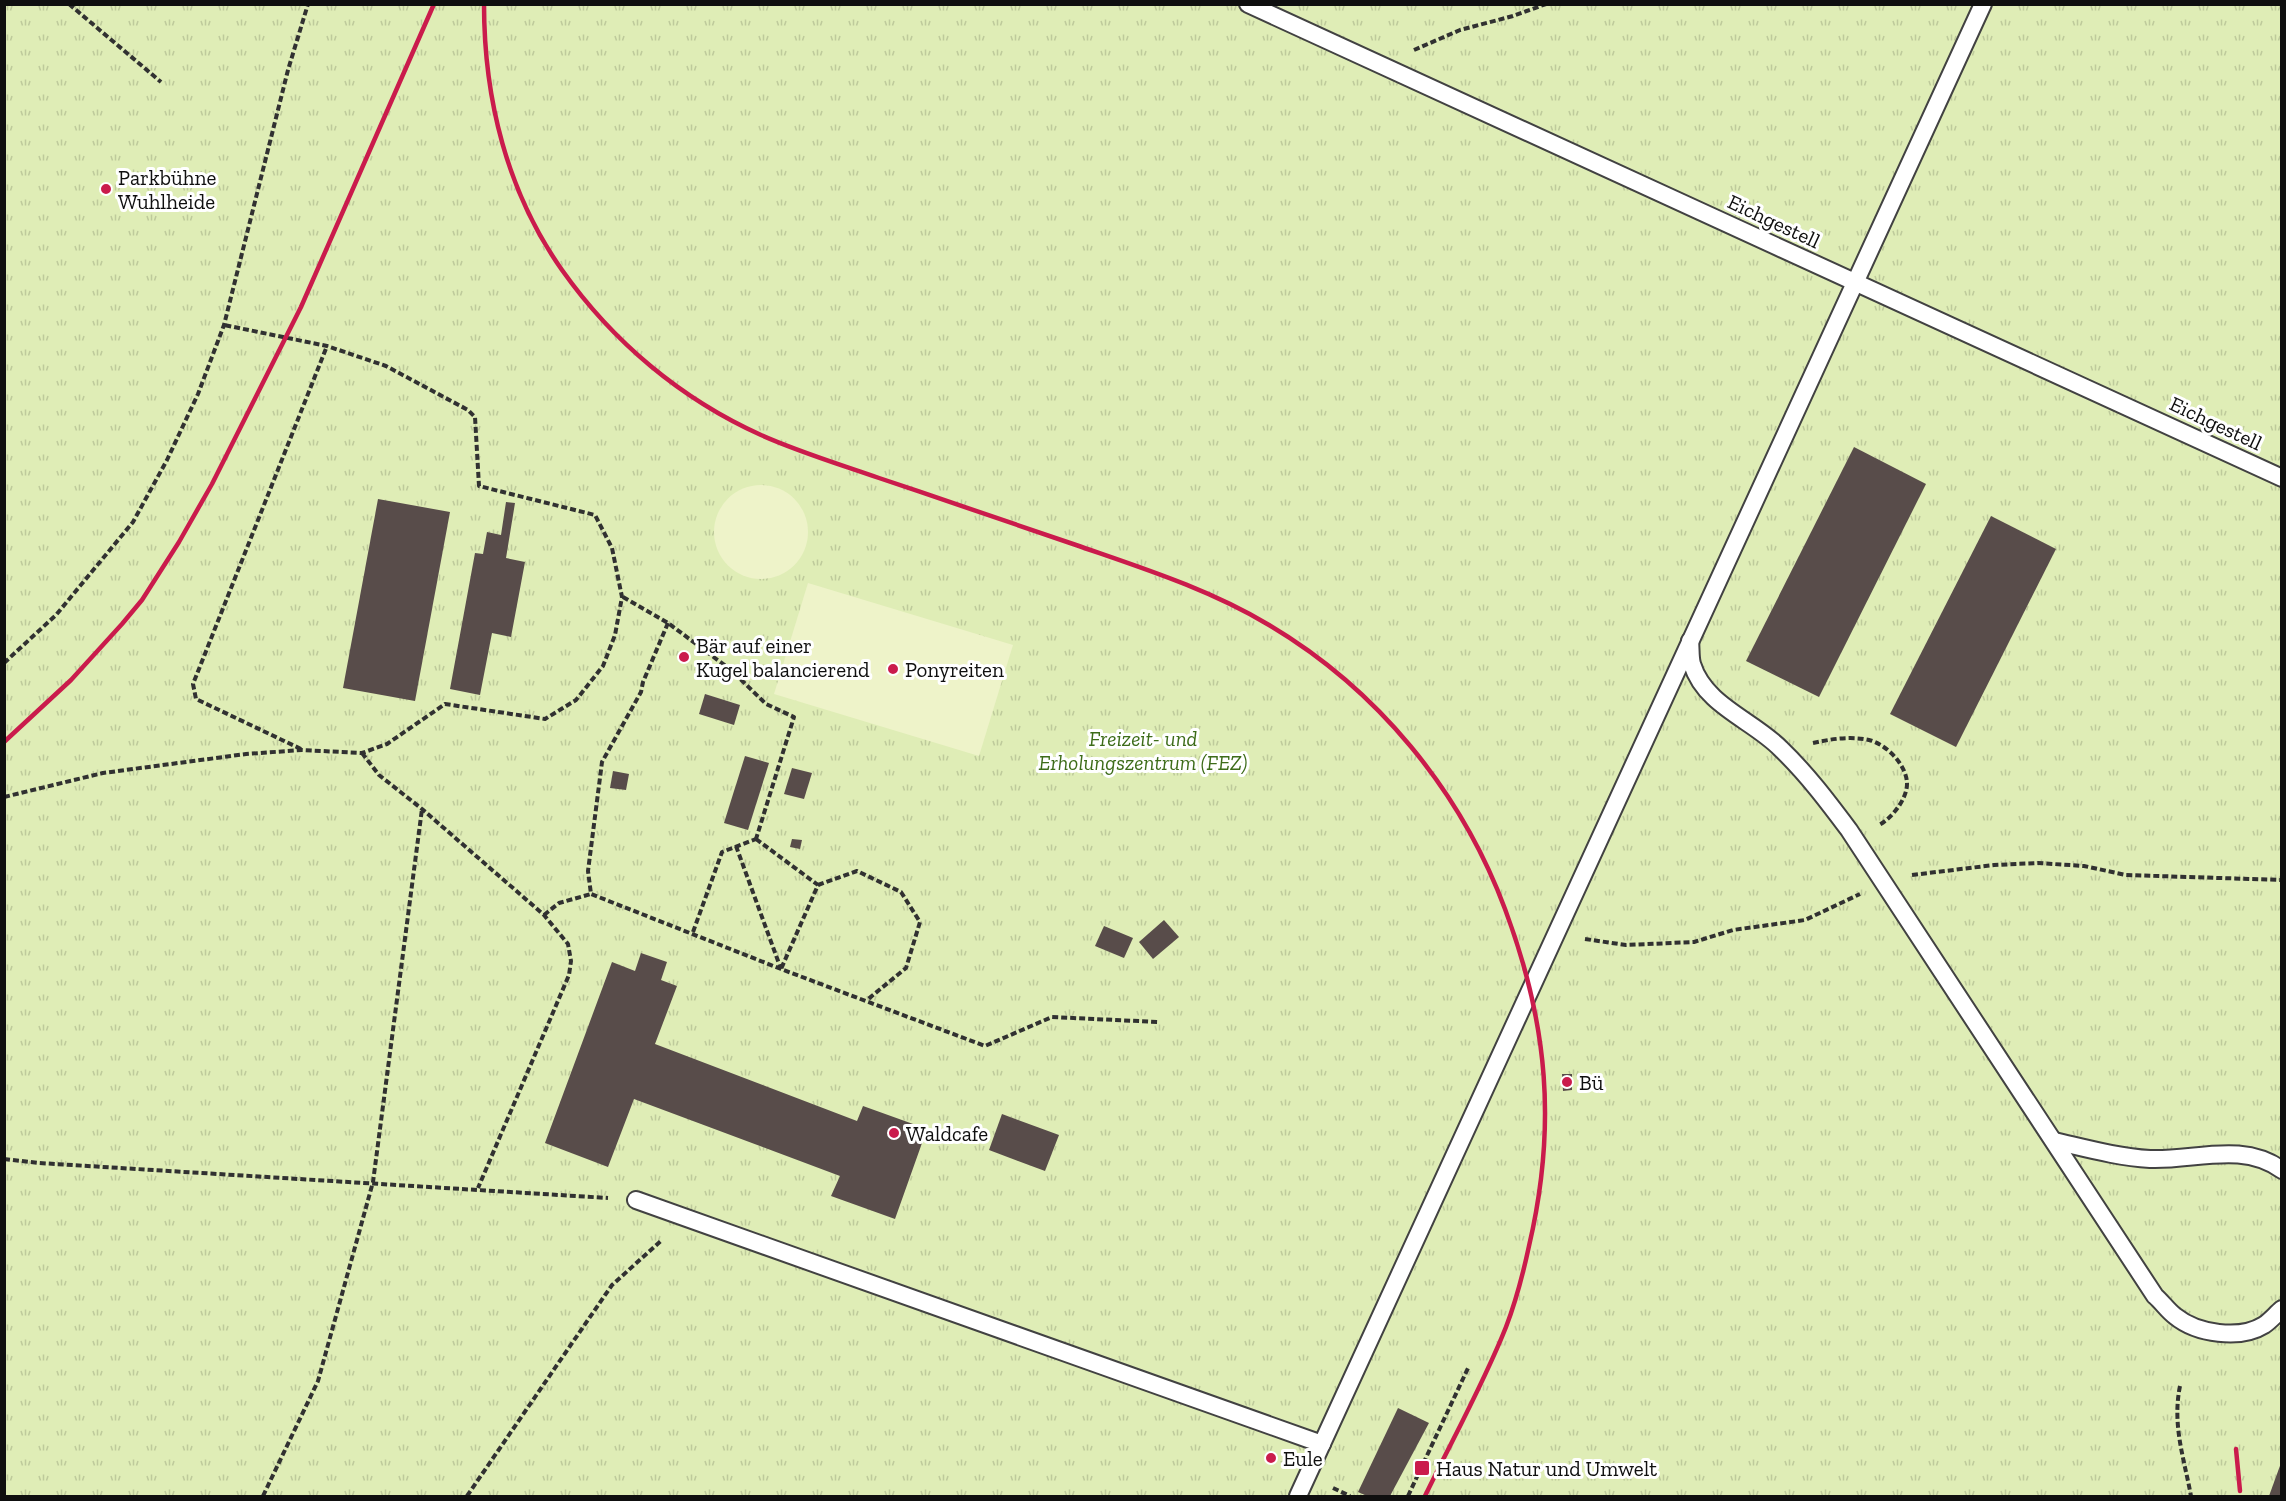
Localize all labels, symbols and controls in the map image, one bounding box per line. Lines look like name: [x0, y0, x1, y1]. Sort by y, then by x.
place label: Parkbühne Wuhlheide: [118, 165, 216, 214]
marker: Parkbühne Wuhlheide: [99, 182, 113, 196]
street label: Eichgestell: [1724, 189, 1825, 253]
street label: Eichgestell: [2166, 391, 2267, 455]
place label: Bär auf einer Kugel balancierend: [696, 633, 870, 682]
marker: Bär auf einer Kugel balancierend: [677, 650, 691, 664]
place label: Ponyreiten: [905, 657, 1004, 682]
marker: Ponyreiten: [886, 662, 900, 676]
park label: Freizeit- und Erholungszentrum (FEZ): [1038, 726, 1248, 775]
place label: Bü: [1579, 1070, 1604, 1095]
marker: Bü: [1560, 1075, 1574, 1089]
place label: Waldcafe: [906, 1121, 988, 1146]
marker: Waldcafe: [887, 1126, 901, 1140]
place label: Eule: [1283, 1446, 1323, 1471]
marker: Eule: [1264, 1451, 1278, 1465]
place label: Haus Natur und Umwelt: [1436, 1456, 1657, 1481]
marker: Haus Natur und Umwelt: [1413, 1459, 1431, 1477]

